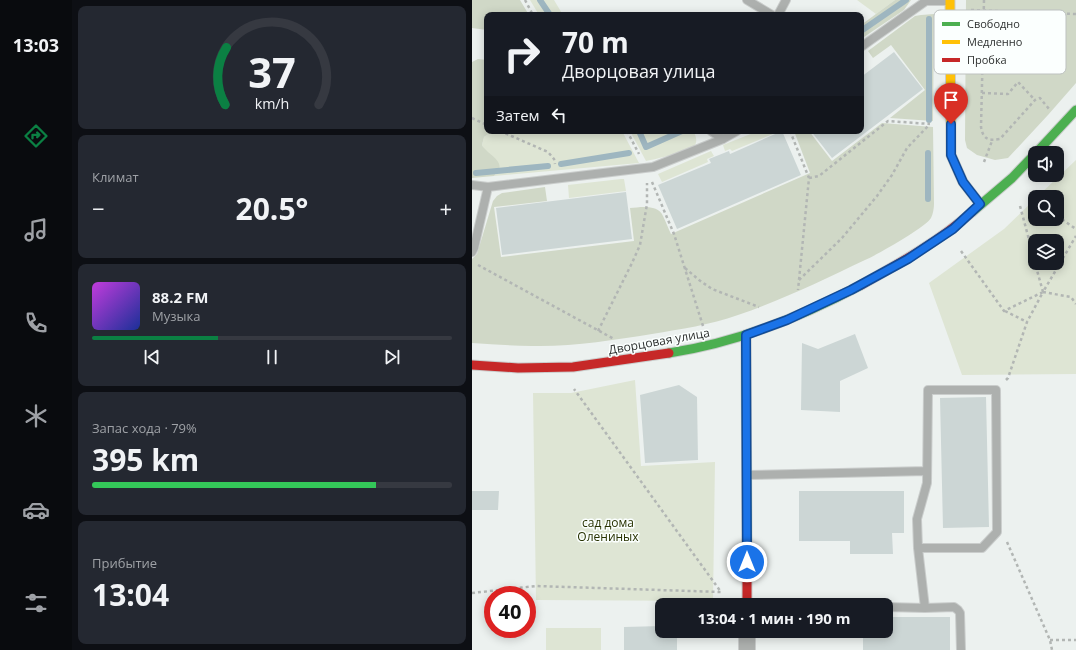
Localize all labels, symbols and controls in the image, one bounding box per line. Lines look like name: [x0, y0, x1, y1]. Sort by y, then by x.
legend: [934, 10, 1066, 74]
text: Свободно: [967, 16, 1020, 31]
text: 70 m: [562, 23, 629, 61]
icon: right: [496, 28, 548, 80]
text: 13:03: [13, 33, 59, 57]
text: Медленно: [967, 34, 1023, 49]
text: 37: [248, 44, 296, 100]
text: Пробка: [967, 52, 1007, 67]
text: Дворцовая улица: [562, 59, 716, 83]
pin: [934, 83, 968, 124]
icon: arrive: [940, 89, 962, 111]
text: km/h: [255, 94, 289, 113]
icon: left: [548, 104, 570, 126]
text: Затем: [496, 105, 540, 125]
icon: directions: [22, 122, 50, 150]
map controls: [1028, 146, 1064, 270]
button: sound: [1028, 146, 1064, 182]
text: Климат: [92, 168, 139, 186]
text: 20.5°: [236, 188, 308, 229]
button: search: [1028, 190, 1064, 226]
text: −: [92, 193, 105, 223]
text: +: [439, 193, 452, 223]
icon: music: [22, 216, 50, 244]
button: layers: [1028, 234, 1064, 270]
text: 88.2 FM: [152, 287, 208, 307]
text: Музыка: [152, 307, 200, 325]
icon: phone: [22, 309, 50, 337]
street label: Дворцовая улица: [607, 324, 711, 358]
icon: previous: [141, 346, 163, 368]
icon: pause: [261, 346, 283, 368]
icon: next: [381, 346, 403, 368]
icon: climate: [22, 402, 50, 430]
text: Запас хода · 79%: [92, 419, 197, 437]
text: 395 km: [92, 439, 199, 480]
icon: car: [22, 496, 50, 524]
park label: сад дома Олениных: [577, 514, 639, 545]
position arrow: [726, 541, 768, 583]
text: Прибытие: [92, 554, 157, 572]
text: 13:04: [92, 574, 169, 615]
speed limit sign: 40: [484, 586, 536, 638]
icon: filters: [22, 589, 50, 617]
text: 13:04 · 1 мин · 190 m: [698, 608, 850, 628]

